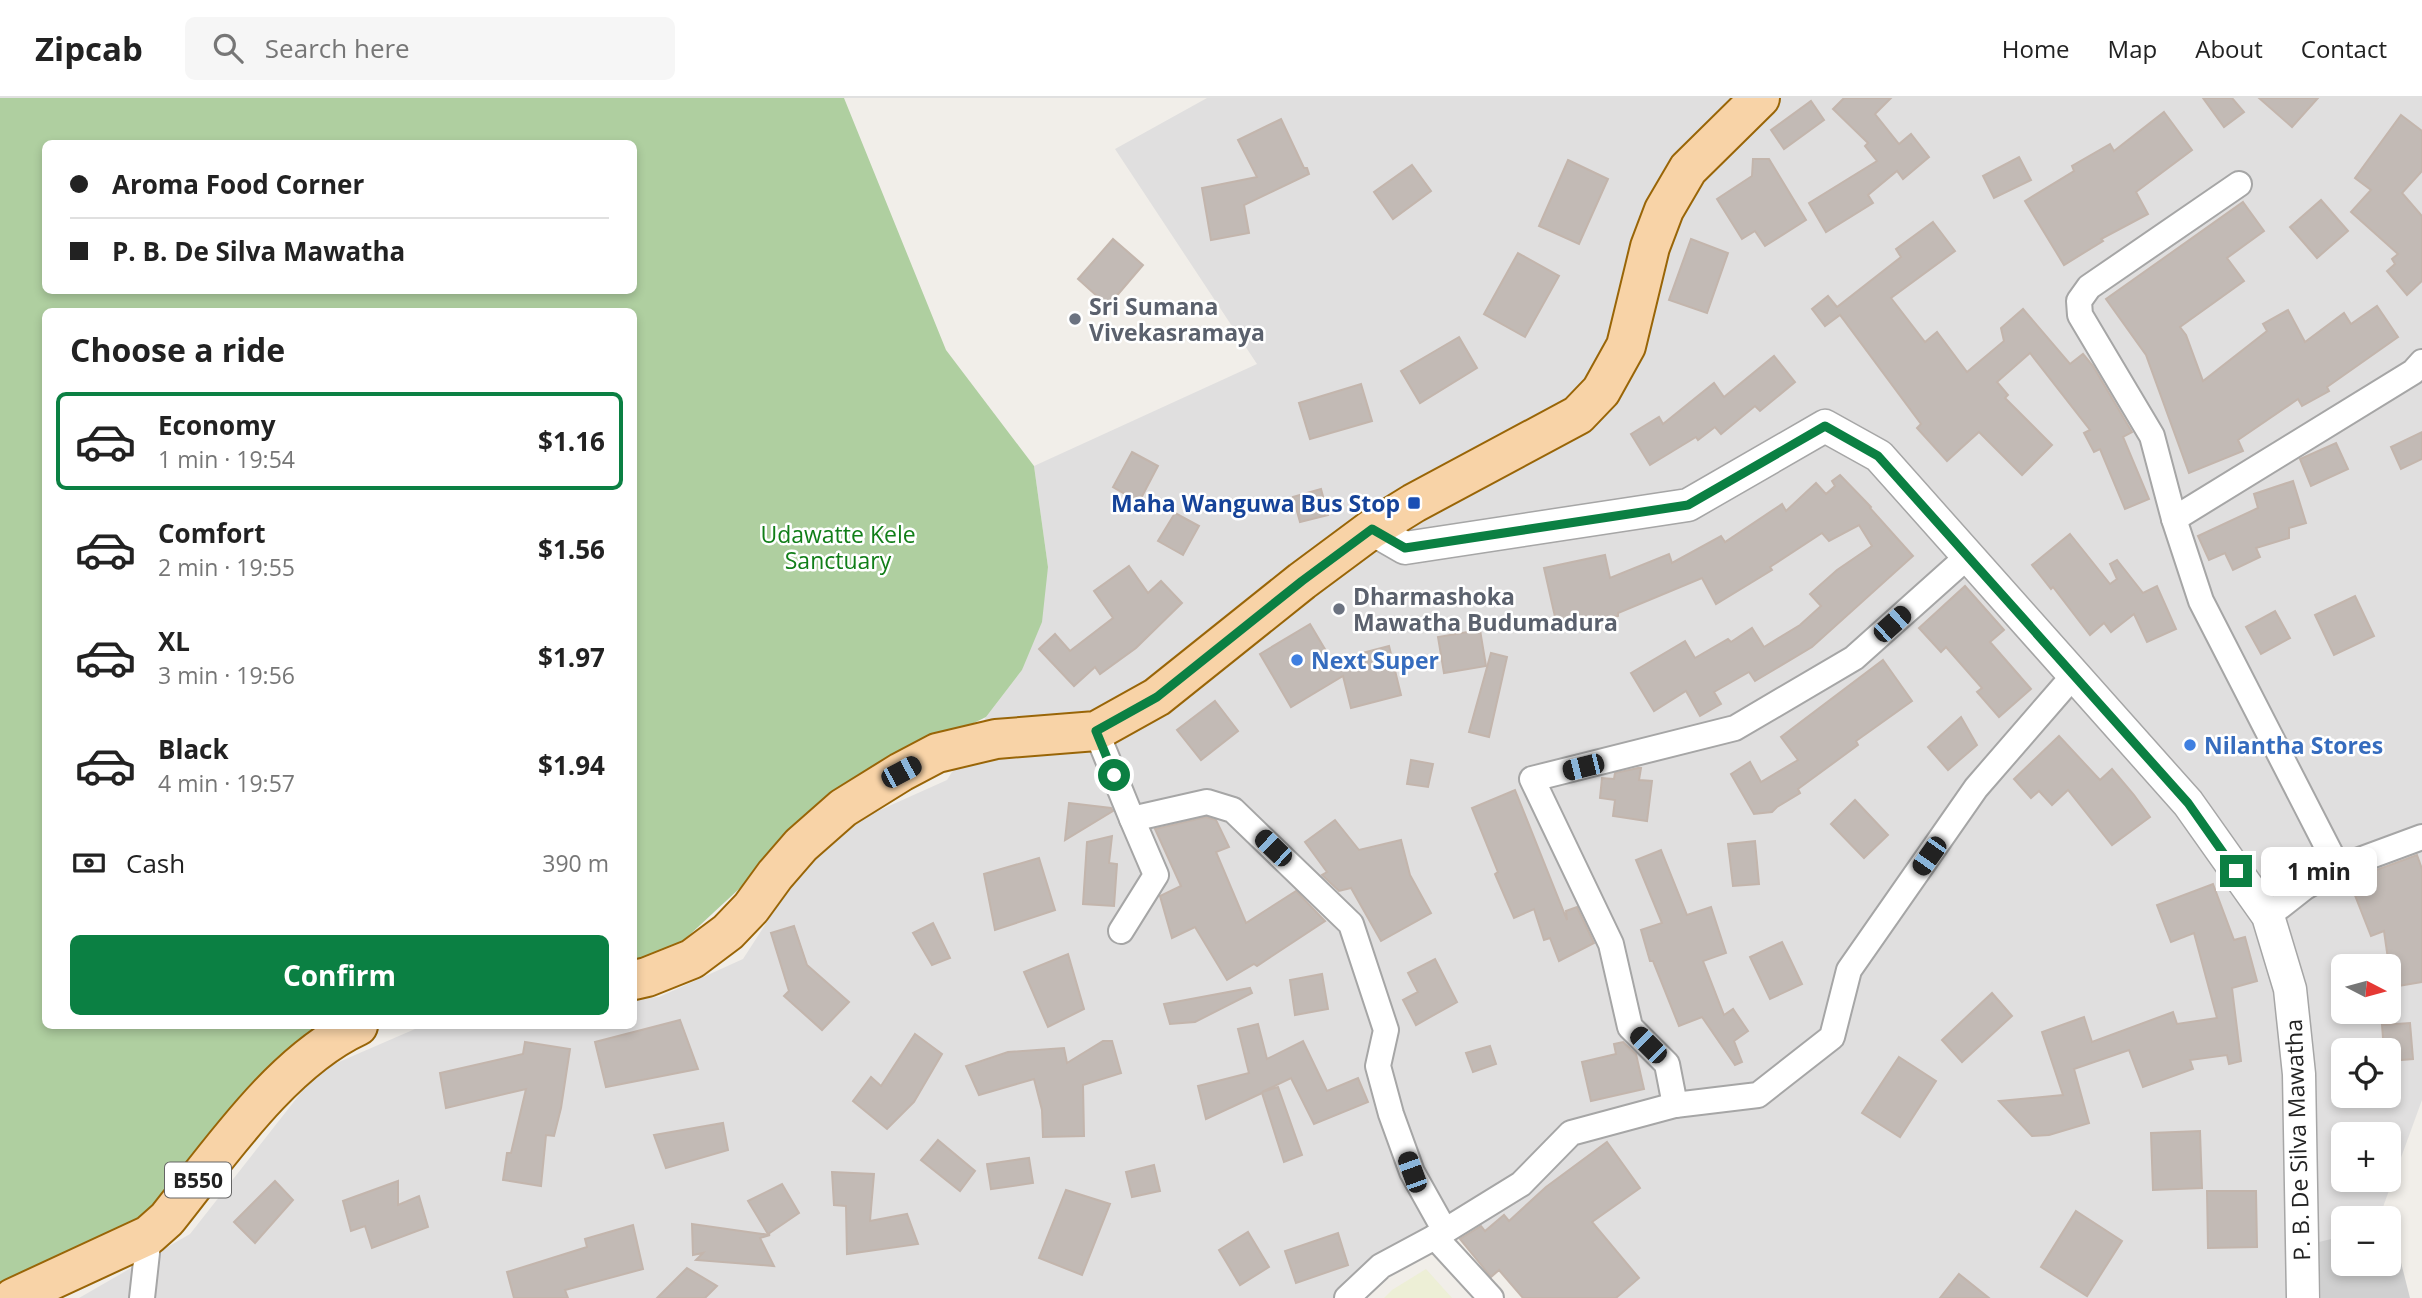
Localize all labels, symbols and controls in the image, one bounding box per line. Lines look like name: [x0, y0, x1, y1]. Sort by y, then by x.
search box: [185, 17, 675, 80]
text: Zipcab: [35, 26, 143, 71]
icon: search: [209, 29, 247, 67]
text: Search here: [265, 30, 410, 66]
text: Home: [2002, 32, 2070, 65]
text: Map: [2108, 32, 2157, 65]
text: About: [2195, 32, 2263, 65]
text: Contact: [2301, 32, 2387, 65]
text: Aroma Food Corner: [112, 166, 364, 202]
text: P. B. De Silva Mawatha: [112, 233, 405, 269]
place label: Sri Sumana Vivekasramaya: [1089, 290, 1265, 348]
marker: Sri Sumana Vivekasramaya: [1067, 311, 1083, 327]
text: Choose a ride: [70, 328, 285, 371]
text: Economy: [158, 407, 276, 443]
icon: car: [74, 410, 137, 473]
text: $1.16: [538, 423, 605, 459]
text: 1 min · 19:54: [158, 443, 295, 475]
place label: Maha Wanguwa Bus Stop: [1111, 487, 1400, 519]
marker: Maha Wanguwa Bus Stop: [1406, 495, 1422, 511]
text: Comfort: [158, 515, 265, 551]
icon: car: [74, 518, 137, 581]
park label: Udawatte Kele Sanctuary: [760, 518, 916, 576]
text: $1.56: [538, 531, 605, 567]
text: 2 min · 19:55: [158, 551, 295, 583]
place label: Dharmashoka Mawatha Budumadura: [1353, 580, 1618, 638]
marker: Dharmashoka Mawatha Budumadura: [1331, 601, 1347, 617]
car: [1870, 602, 1915, 646]
text: XL: [158, 623, 190, 659]
icon: car: [74, 626, 137, 689]
text: $1.97: [538, 639, 605, 675]
place label: Next Super: [1311, 644, 1439, 676]
marker: Next Super: [1289, 652, 1305, 668]
text: 3 min · 19:56: [158, 659, 295, 691]
place label: Nilantha Stores: [2204, 729, 2383, 761]
text: Black: [158, 731, 229, 767]
icon: car: [74, 734, 137, 797]
marker: Nilantha Stores: [2182, 737, 2198, 753]
text: $1.94: [538, 747, 605, 783]
car: [1561, 752, 1606, 782]
car: [878, 753, 925, 791]
route start: [1098, 759, 1130, 791]
text: 4 min · 19:57: [158, 767, 295, 799]
car: [1251, 826, 1296, 870]
car: [1909, 833, 1950, 879]
icon: cash: [70, 844, 108, 882]
text: Cash: [126, 845, 185, 881]
callout: 1 min: [2260, 846, 2376, 896]
text: 390 m: [542, 847, 609, 879]
route end: [2220, 855, 2252, 887]
text: 1 min: [2287, 855, 2351, 887]
button: Confirm: [70, 935, 609, 1015]
north arrow: [2331, 954, 2401, 1024]
map controls: [2331, 954, 2401, 1276]
street label: P. B. De Silva Mawatha: [2277, 1019, 2317, 1261]
car: [1626, 1023, 1671, 1067]
button: locate: [2331, 1038, 2401, 1108]
button: +: [2331, 1122, 2401, 1192]
car: [1395, 1149, 1430, 1195]
road number: B550: [165, 1162, 231, 1198]
button: −: [2331, 1206, 2401, 1276]

